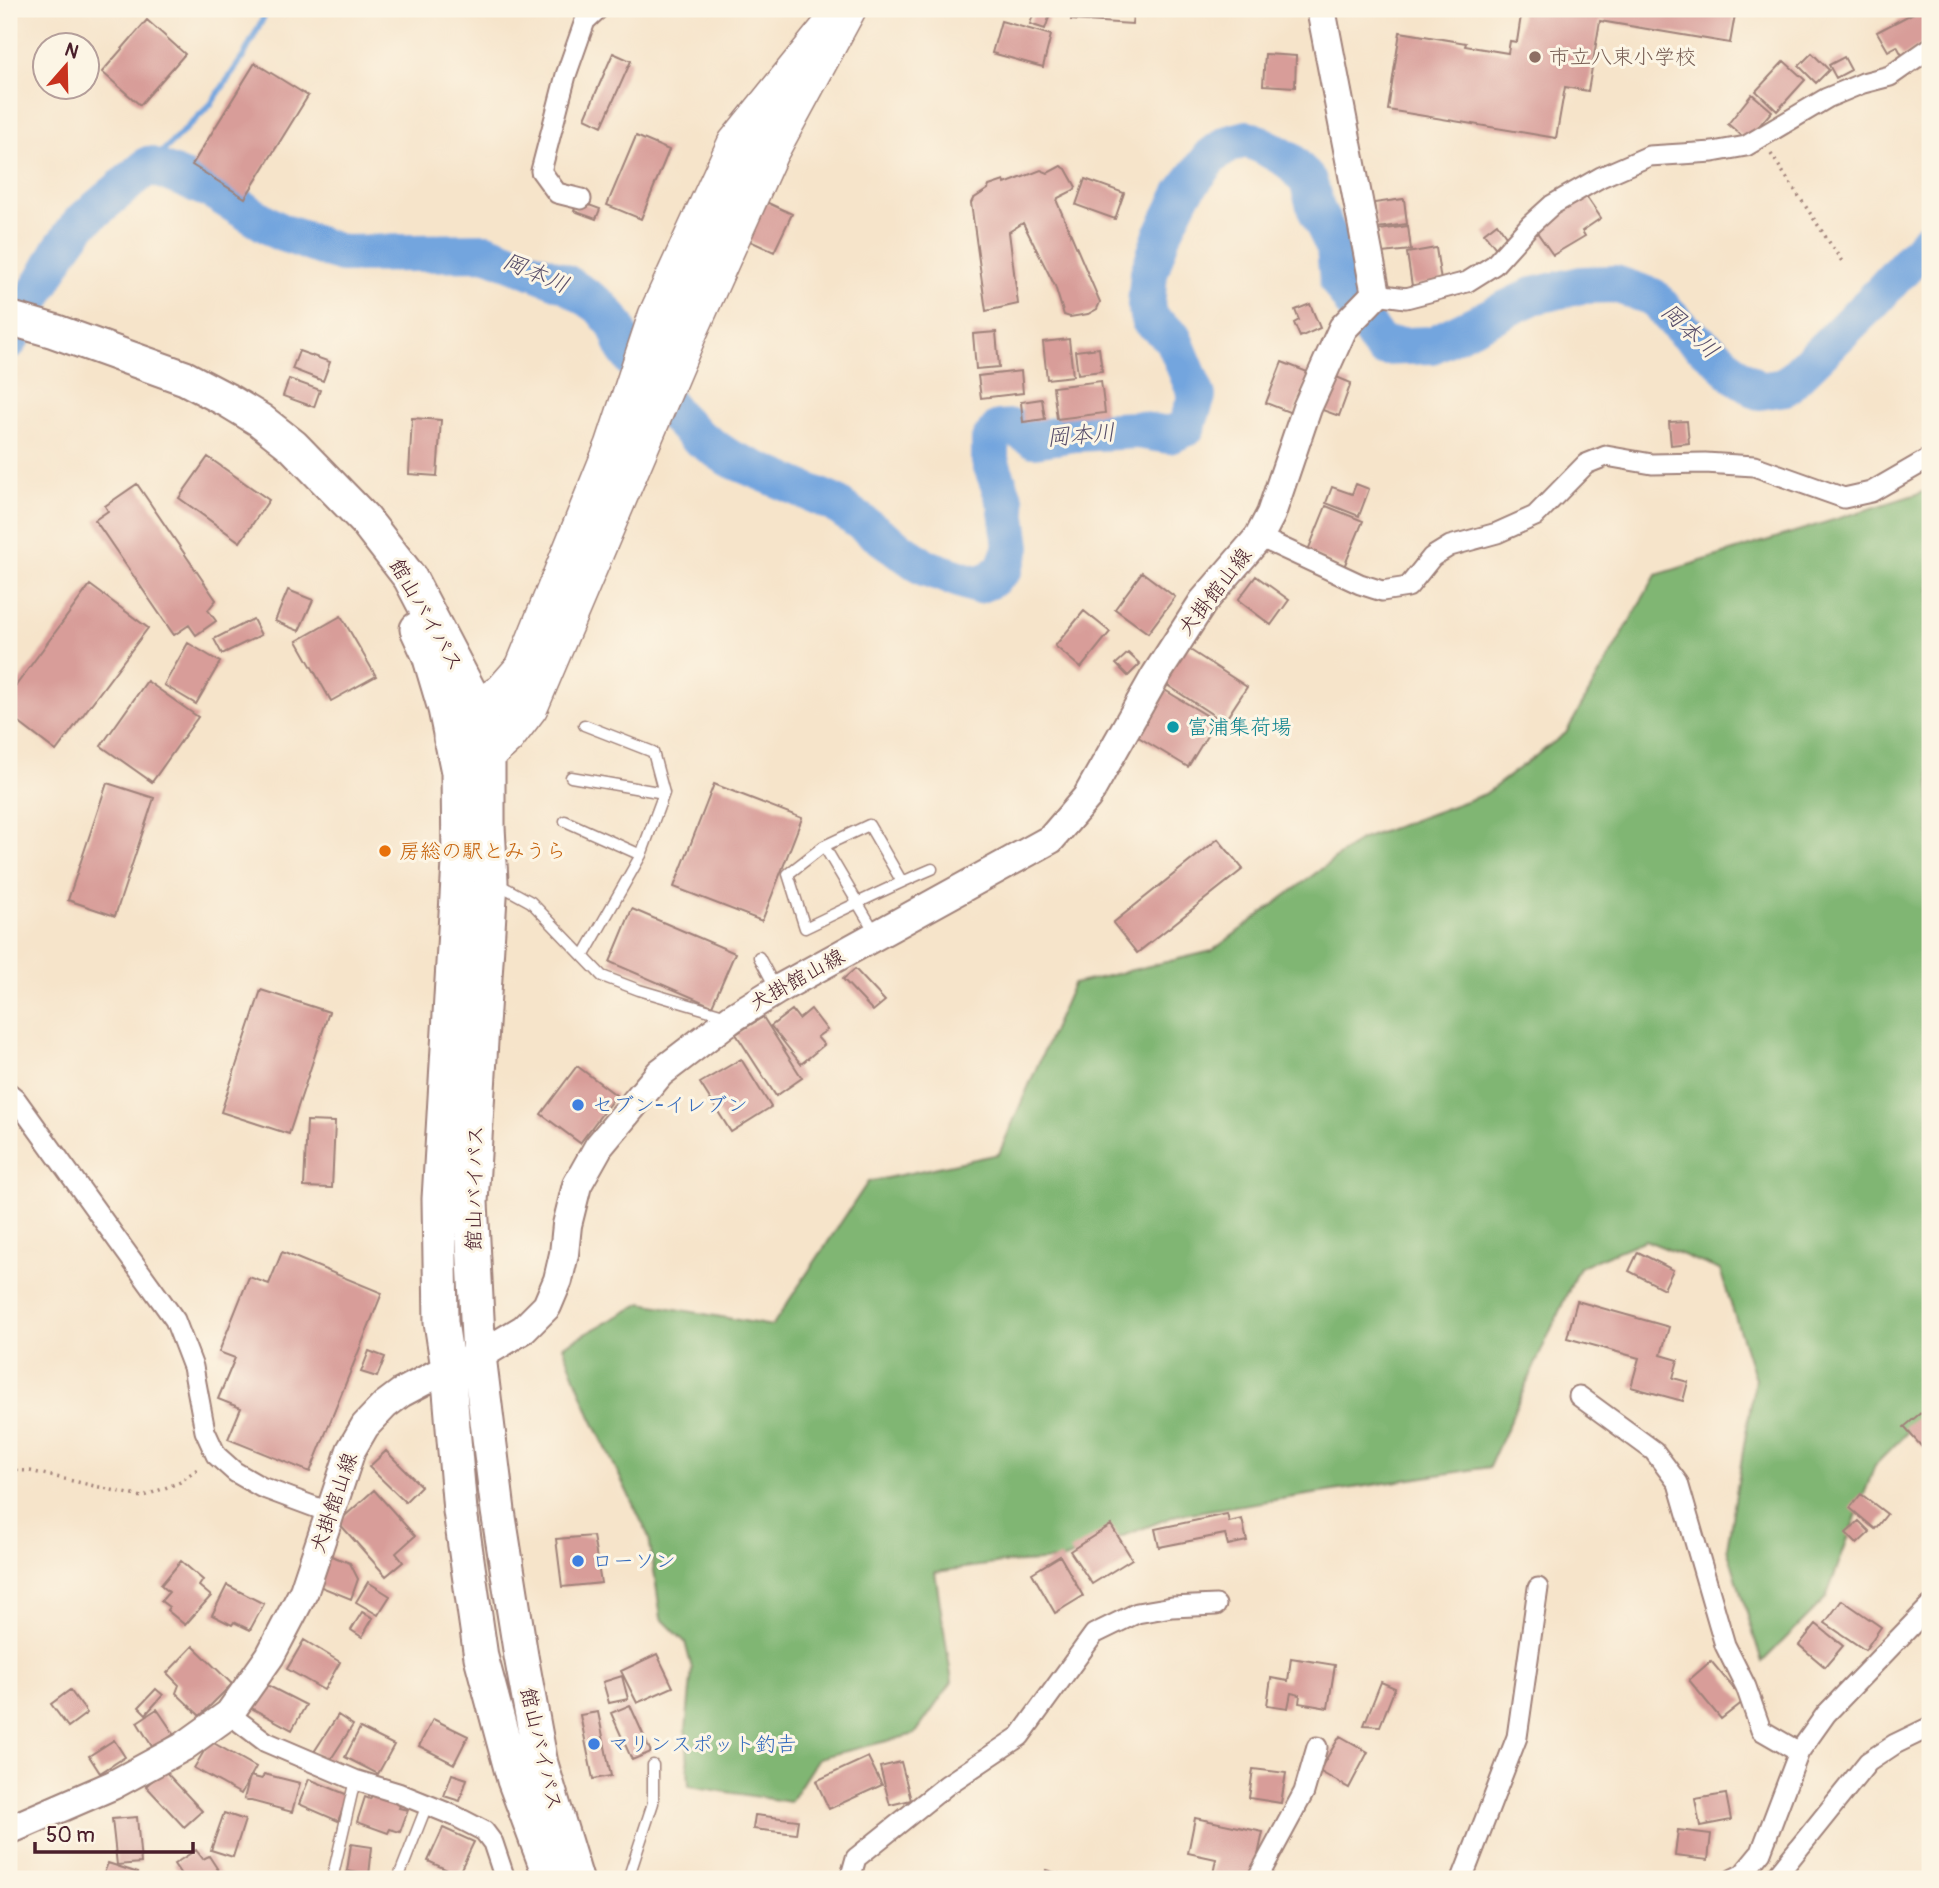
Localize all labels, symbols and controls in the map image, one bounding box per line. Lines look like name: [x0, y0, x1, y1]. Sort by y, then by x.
north arrow: [32, 32, 102, 102]
text: N: [61, 37, 82, 64]
place label: 市立八束小学校: [1549, 44, 1696, 71]
marker: 市立八束小学校: [1527, 49, 1543, 65]
water label: 岡本川: [499, 246, 573, 300]
water label: 岡本川: [1655, 297, 1725, 365]
water label: 岡本川: [1045, 418, 1117, 452]
street label: 犬掛館山線: [1172, 542, 1258, 642]
street label: 館山バイパス: [383, 554, 469, 676]
place label: 富浦集荷場: [1187, 714, 1292, 741]
marker: 富浦集荷場: [1165, 719, 1181, 735]
place label: 房総の駅とみうら: [399, 838, 567, 865]
marker: 房総の駅とみうら: [377, 843, 393, 859]
street label: 犬掛館山線: [745, 943, 849, 1017]
place label: セブン-イレブン: [592, 1092, 748, 1119]
marker: セブン-イレブン: [570, 1097, 586, 1113]
street label: 館山バイパス: [460, 1125, 490, 1251]
street label: 犬掛館山線: [304, 1449, 364, 1557]
place label: ローソン: [592, 1548, 676, 1575]
marker: ローソン: [570, 1553, 586, 1569]
street label: 館山バイパス: [514, 1685, 568, 1813]
place label: マリンスポット釣𠮷: [608, 1731, 797, 1758]
marker: マリンスポット釣𠮷: [586, 1736, 602, 1752]
scale bar: [35, 1811, 192, 1855]
text: 50 m: [46, 1822, 95, 1849]

